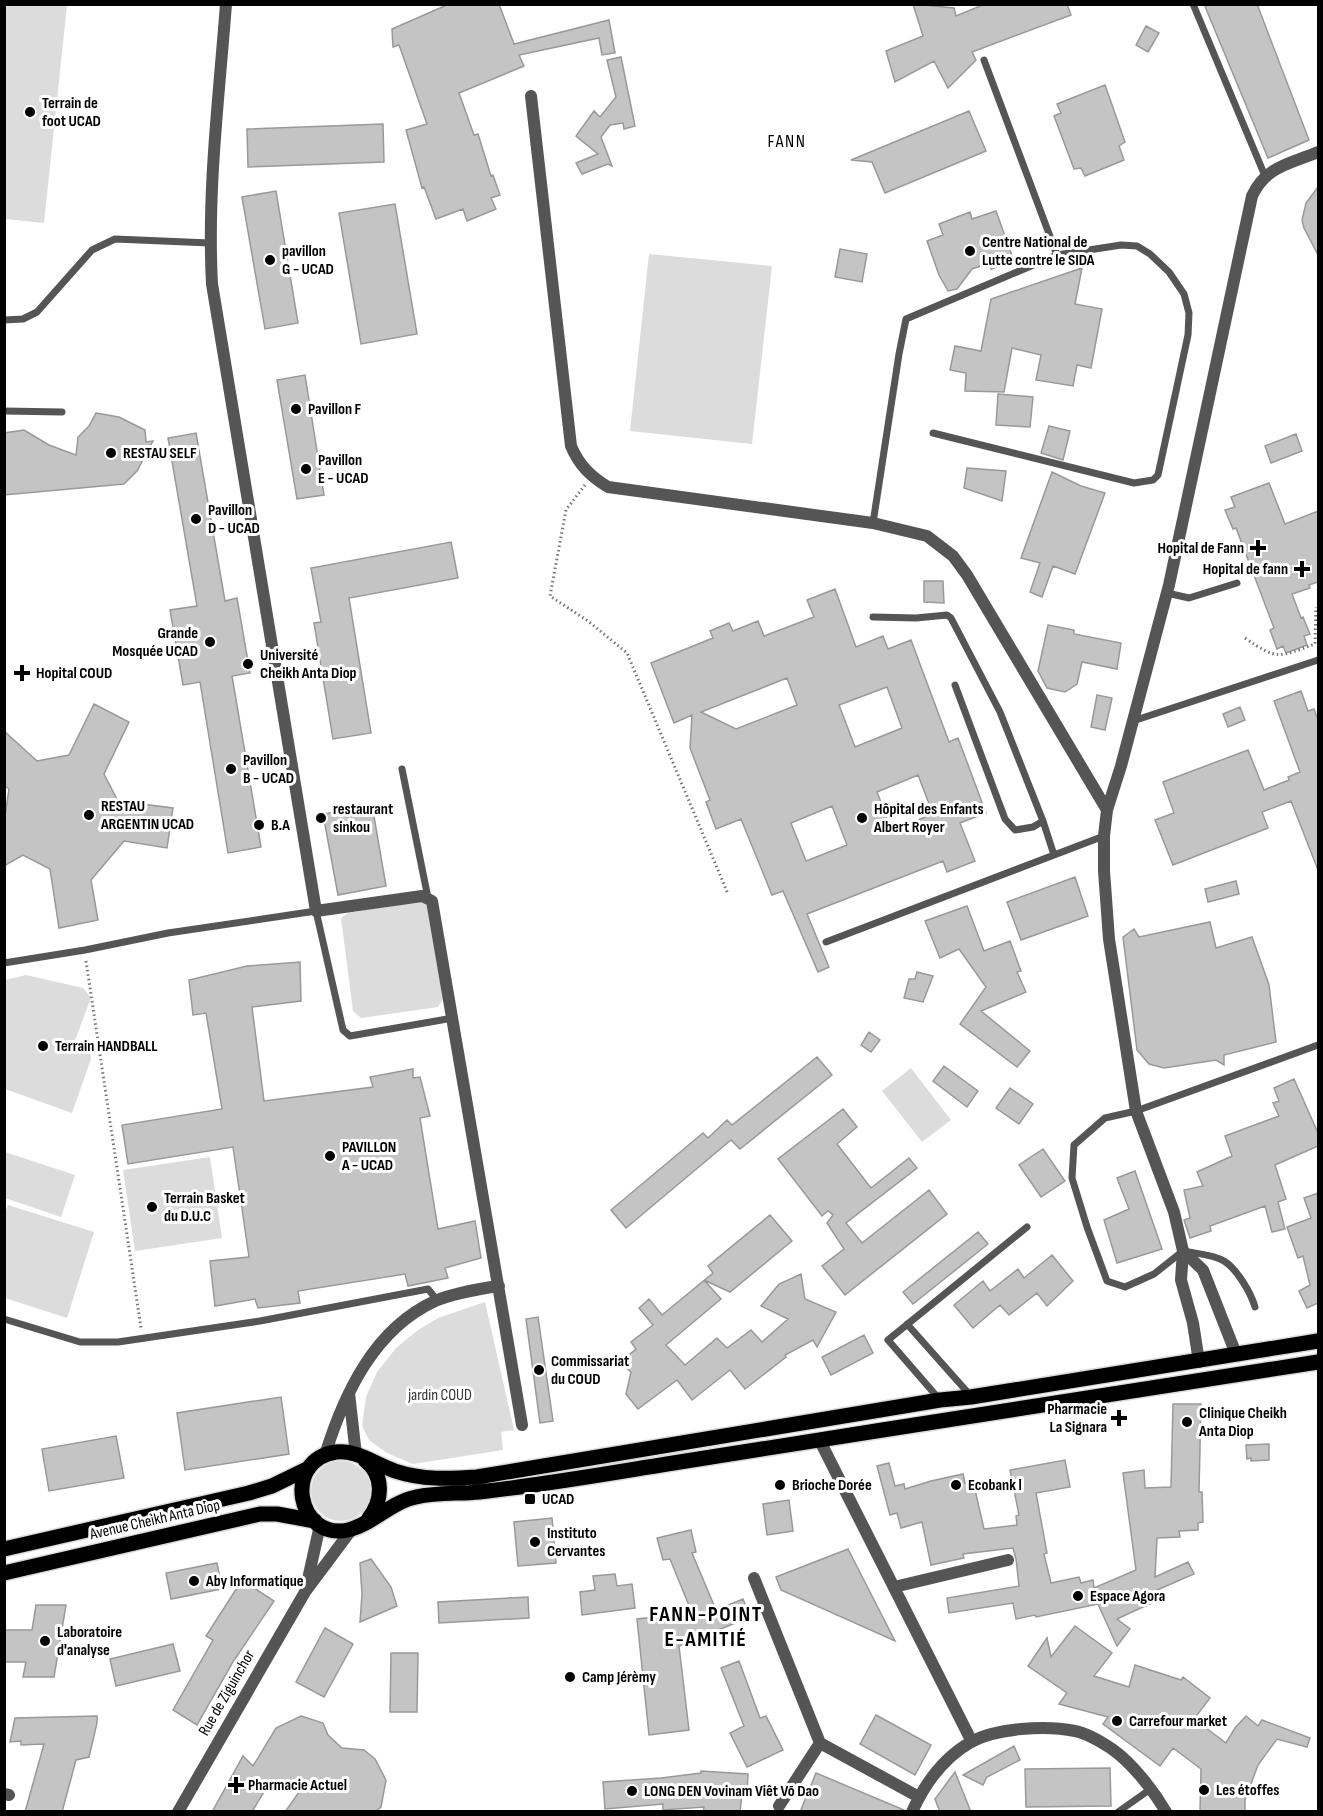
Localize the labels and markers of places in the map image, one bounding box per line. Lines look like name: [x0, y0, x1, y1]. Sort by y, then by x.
place label: Terrain de foot UCAD: [42, 94, 101, 131]
marker: Terrain de foot UCAD: [23, 105, 37, 119]
place label: Centre National de Lutte contre le SIDA: [982, 233, 1095, 270]
place label: pavillon G - UCAD: [282, 242, 334, 279]
marker: Centre National de Lutte contre le SIDA: [963, 244, 977, 258]
marker: pavillon G - UCAD: [263, 253, 277, 267]
place label: Pavillon F: [308, 400, 362, 419]
marker: Pavillon F: [289, 402, 303, 416]
place label: RESTAU SELF: [123, 444, 197, 463]
marker: RESTAU SELF: [104, 446, 118, 460]
place label: Pavillon E - UCAD: [318, 451, 368, 488]
marker: Pavillon E - UCAD: [299, 462, 313, 476]
place label: Pavillon D - UCAD: [208, 501, 260, 538]
marker: Pavillon D - UCAD: [189, 512, 203, 526]
place label: Hopital de Fann: [1158, 539, 1244, 558]
marker: Hopital de Fann: [1249, 539, 1267, 557]
place label: Hopital de fann: [1203, 560, 1288, 579]
marker: Hopital de fann: [1293, 560, 1311, 578]
place label: Grande Mosquée UCAD: [112, 624, 198, 661]
marker: Grande Mosquée UCAD: [203, 635, 217, 649]
place label: Université Cheikh Anta Diop: [260, 646, 357, 683]
marker: Université Cheikh Anta Diop: [241, 657, 255, 671]
marker: Hopital COUD: [13, 664, 31, 682]
place label: Hopital COUD: [36, 664, 112, 683]
place label: Pavillon B - UCAD: [243, 751, 294, 788]
marker: Pavillon B - UCAD: [224, 762, 238, 776]
place label: RESTAU ARGENTIN UCAD: [100, 797, 194, 834]
place label: restaurant sinkou: [333, 800, 393, 837]
place label: Hôpital des Enfants Albert Royer: [873, 800, 984, 837]
marker: RESTAU ARGENTIN UCAD: [82, 808, 96, 822]
marker: restaurant sinkou: [314, 811, 328, 825]
marker: Hôpital des Enfants Albert Royer: [855, 811, 869, 825]
place label: B.A: [271, 816, 290, 835]
marker: B.A: [252, 818, 266, 832]
place label: Terrain HANDBALL: [55, 1037, 158, 1056]
marker: Terrain HANDBALL: [36, 1039, 50, 1053]
place label: PAVILLON A - UCAD: [341, 1138, 396, 1175]
marker: PAVILLON A - UCAD: [323, 1149, 337, 1163]
place label: Terrain Basket du D.U.C: [164, 1189, 245, 1226]
marker: Terrain Basket du D.U.C: [145, 1200, 159, 1214]
place label: Commissariat du COUD: [551, 1352, 629, 1389]
marker: Commissariat du COUD: [532, 1363, 546, 1377]
place label: Pharmacie La Signara: [1047, 1400, 1107, 1437]
place label: Clinique Cheikh Anta Diop: [1198, 1404, 1287, 1441]
marker: Pharmacie La Signara: [1112, 1411, 1126, 1425]
marker: Clinique Cheikh Anta Diop: [1180, 1415, 1194, 1429]
place label: Brioche Dorée: [792, 1476, 872, 1495]
place label: Ecobank l: [968, 1476, 1022, 1495]
marker: Brioche Dorée: [773, 1478, 787, 1492]
marker: Ecobank l: [949, 1478, 963, 1492]
place label: UCAD: [542, 1490, 574, 1509]
marker: UCAD: [523, 1492, 537, 1506]
place label: Instituto Cervantes: [547, 1524, 605, 1561]
marker: Instituto Cervantes: [528, 1535, 542, 1549]
place label: Aby Informatique: [205, 1572, 304, 1591]
marker: Aby Informatique: [187, 1574, 201, 1588]
place label: Espace Agora: [1090, 1587, 1165, 1606]
marker: Espace Agora: [1071, 1589, 1085, 1603]
place label: Laboratoire d'analyse: [57, 1623, 122, 1660]
marker: Laboratoire d'analyse: [38, 1634, 52, 1648]
place label: Camp Jérèmy: [582, 1668, 656, 1687]
marker: Camp Jérèmy: [563, 1670, 577, 1684]
place label: Carrefour market: [1129, 1712, 1227, 1731]
marker: Carrefour market: [1110, 1714, 1124, 1728]
place label: Pharmacie Actuel: [248, 1776, 347, 1795]
marker: Pharmacie Actuel: [229, 1778, 243, 1792]
place label: Les étoffes: [1216, 1781, 1279, 1800]
place label: LONG DEN Vovinam Viêt Võ Dao: [644, 1782, 819, 1801]
marker: Les étoffes: [1197, 1783, 1211, 1797]
marker: LONG DEN Vovinam Viêt Võ Dao: [625, 1784, 639, 1798]

